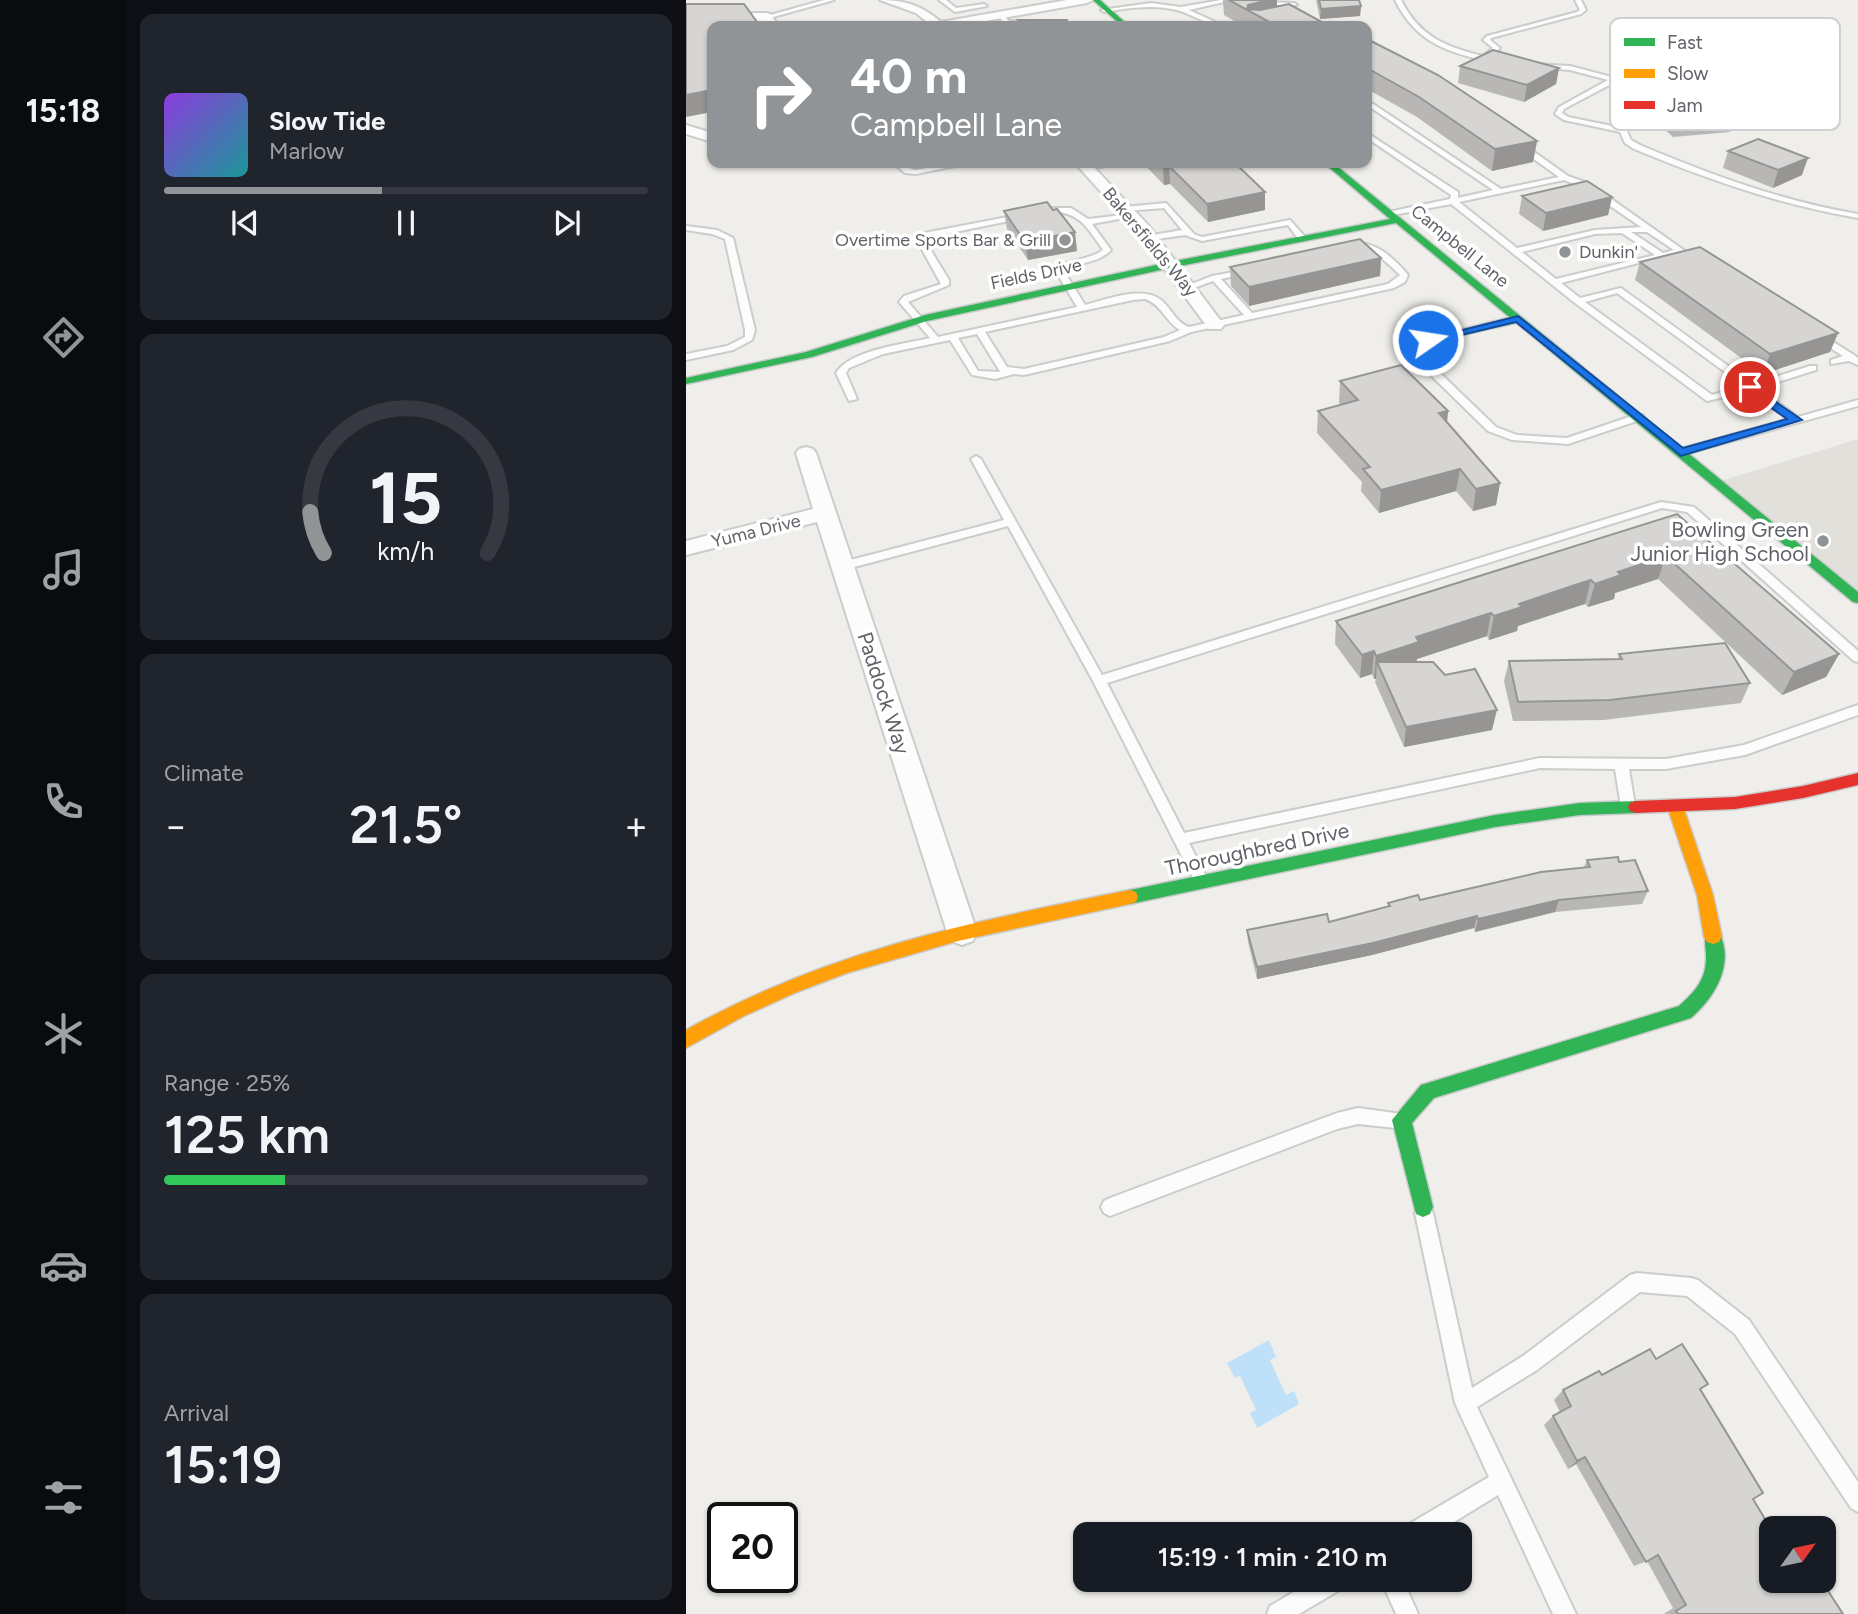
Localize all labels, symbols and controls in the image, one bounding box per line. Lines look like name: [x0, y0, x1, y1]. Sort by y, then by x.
legend: [1610, 18, 1840, 130]
text: Fast: [1667, 31, 1703, 54]
text: 40 m: [850, 46, 967, 105]
icon: right: [735, 49, 826, 140]
text: Slow: [1667, 62, 1709, 85]
text: 15:18: [26, 92, 100, 130]
text: Jam: [1667, 94, 1703, 117]
text: Slow Tide: [269, 105, 385, 137]
text: Campbell Lane: [850, 106, 1062, 144]
text: Marlow: [269, 137, 344, 165]
street label: Bakersfields Way: [1098, 183, 1202, 302]
street label: Campbell Lane: [1407, 200, 1513, 292]
icon: previous: [226, 204, 264, 242]
icon: pause: [387, 204, 425, 242]
icon: next: [548, 204, 586, 242]
place label: Overtime Sports Bar & Grill: [835, 229, 1051, 251]
marker: Overtime Sports Bar & Grill: [1057, 232, 1073, 248]
place label: Dunkin': [1579, 241, 1638, 263]
marker: Dunkin': [1557, 244, 1573, 260]
street label: Fields Drive: [988, 254, 1084, 294]
position arrow: [1391, 303, 1465, 377]
icon: directions: [39, 313, 88, 362]
pin: [1720, 357, 1780, 417]
icon: arrive: [1731, 368, 1769, 406]
text: 15: [369, 454, 443, 541]
street label: Yuma Drive: [709, 509, 803, 553]
place label: Bowling Green Junior High School: [1631, 517, 1809, 566]
marker: Bowling Green Junior High School: [1815, 533, 1831, 549]
text: km/h: [377, 536, 435, 566]
icon: music: [39, 545, 88, 594]
street label: Paddock Way: [852, 629, 916, 757]
text: Climate: [164, 759, 243, 787]
icon: phone: [39, 777, 88, 826]
text: 21.5°: [349, 794, 463, 856]
text: −: [164, 803, 188, 849]
text: +: [624, 803, 648, 849]
street label: Thoroughbred Drive: [1163, 817, 1351, 881]
icon: climate: [39, 1009, 88, 1058]
text: Range · 25%: [164, 1069, 290, 1097]
text: 125 km: [164, 1104, 330, 1166]
icon: car: [39, 1241, 88, 1290]
text: Arrival: [164, 1399, 229, 1427]
text: 15:19: [164, 1434, 282, 1496]
icon: filters: [39, 1473, 88, 1522]
speed limit sign: 20: [707, 1502, 798, 1593]
north arrow: [1759, 1516, 1836, 1592]
map controls: [1759, 1516, 1836, 1593]
text: 15:19 · 1 min · 210 m: [1158, 1541, 1387, 1573]

